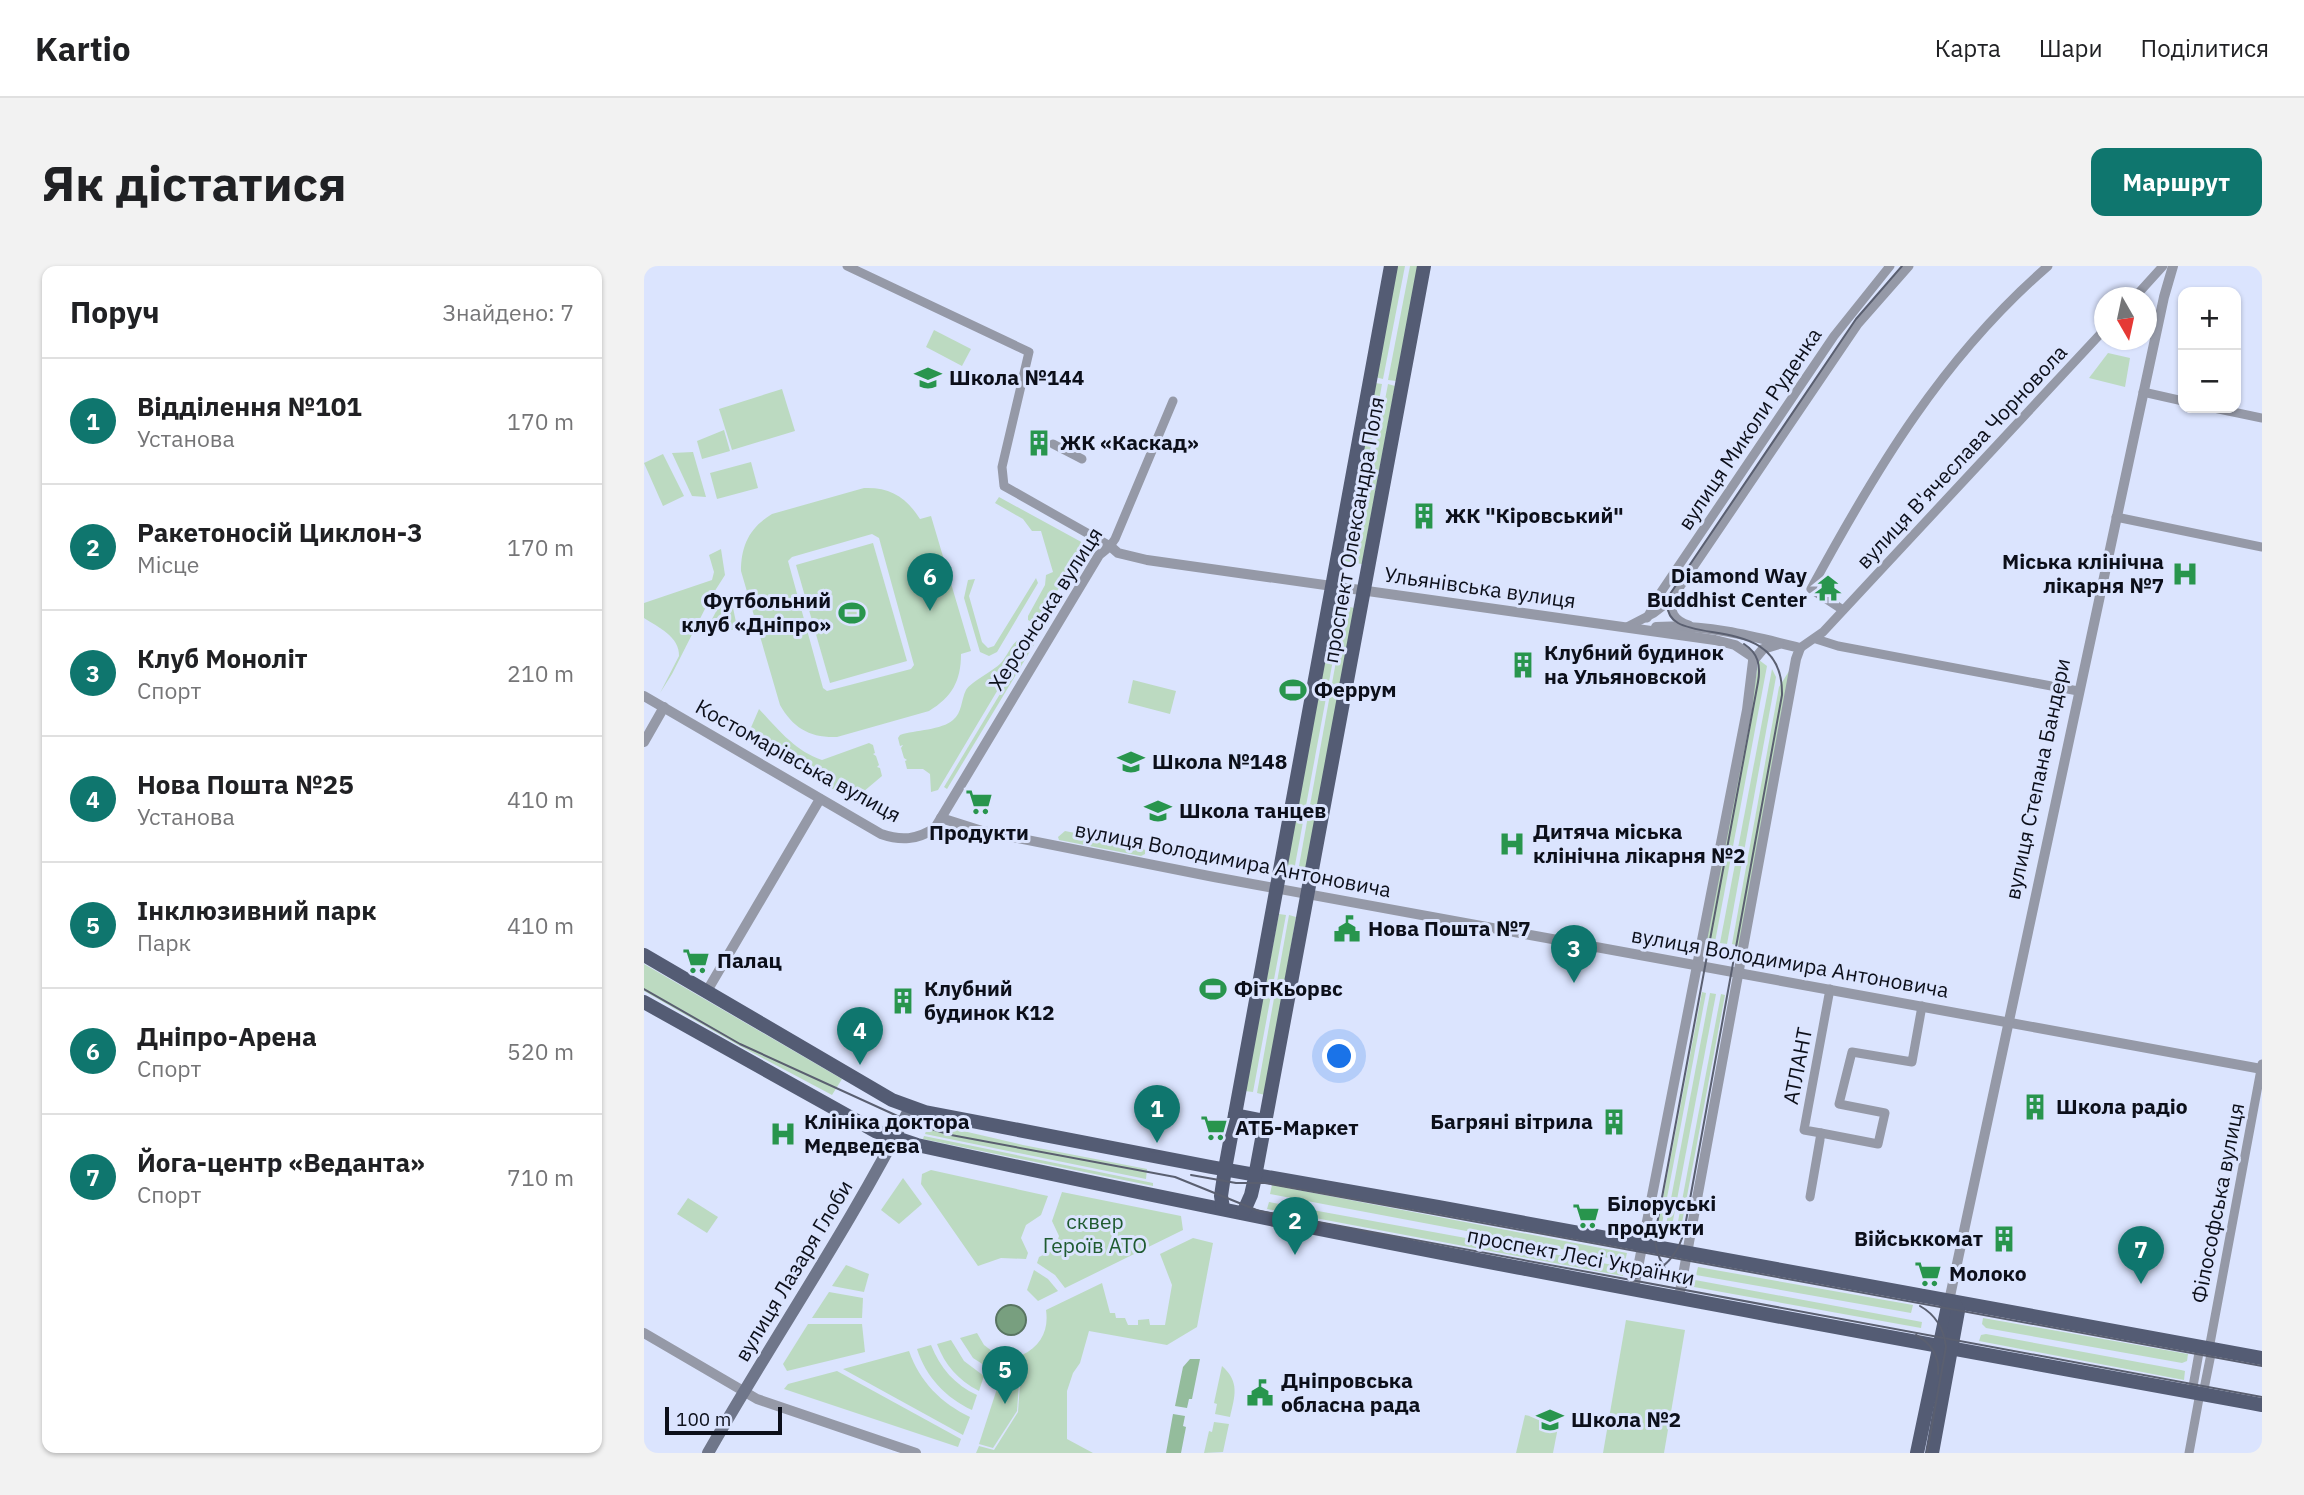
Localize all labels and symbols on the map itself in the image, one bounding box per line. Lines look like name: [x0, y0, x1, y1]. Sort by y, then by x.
north arrow: [2094, 287, 2157, 350]
street label: вулиця Миколи Руденка: [1671, 322, 1827, 535]
street label: вулиця В'ячеслава Чорновола: [1850, 338, 2073, 574]
school or university icon: Школа №144: [913, 363, 943, 393]
place label: Школа №144: [949, 363, 1084, 391]
street label: проспект Олександра Поля: [1316, 394, 1390, 665]
building icon: ЖК «Каскад»: [1024, 428, 1054, 458]
place label: ЖК «Каскад»: [1060, 428, 1199, 456]
building icon: ЖК "Кіровський": [1409, 501, 1439, 531]
place label: ЖК "Кіровський": [1445, 501, 1624, 529]
street label: Херсонська вулиця: [982, 521, 1109, 696]
place label: Міська клінічна лікарня №7: [2002, 547, 2164, 599]
pin: 6: [907, 553, 953, 611]
hospital icon: Міська клінічна лікарня №7: [2170, 559, 2200, 589]
street label: Ульянівська вулиця: [1382, 560, 1578, 614]
place label: Diamond Way Buddhist Center: [1647, 561, 1808, 613]
temple icon: Diamond Way Buddhist Center: [1813, 573, 1843, 603]
place label: Футбольний клуб «Дніпро»: [681, 586, 831, 638]
sports icon: Футбольний клуб «Дніпро»: [837, 598, 867, 628]
place label: Клубний будинок на Ульяновской: [1544, 638, 1724, 690]
building icon: Клубний будинок на Ульяновской: [1508, 650, 1538, 680]
street label: вулиця Степана Бандери: [1998, 655, 2076, 902]
sports icon: Феррум: [1278, 675, 1308, 705]
place label: Феррум: [1314, 675, 1397, 703]
street label: Костомарівська вулиця: [691, 692, 906, 828]
school or university icon: Школа №148: [1116, 747, 1146, 777]
place label: Школа №148: [1152, 747, 1287, 775]
supermarket icon: Продукти: [964, 787, 994, 817]
school or university icon: Школа танцев: [1143, 796, 1173, 826]
place label: Школа танцев: [1179, 796, 1326, 824]
street label: вулиця Володимира Антоновича: [1073, 815, 1394, 903]
place label: Дитяча міська клінічна лікарня №2: [1533, 817, 1746, 869]
place label: Продукти: [929, 818, 1029, 846]
hospital icon: Дитяча міська клінічна лікарня №2: [1497, 829, 1527, 859]
public building icon: Нова Пошта №7: [1332, 914, 1362, 944]
place label: Нова Пошта №7: [1368, 914, 1531, 942]
street label: вулиця Володимира Антоновича: [1629, 920, 1951, 1004]
pin: 3: [1551, 925, 1597, 983]
supermarket icon: Палац: [681, 946, 711, 976]
place label: Палац: [717, 946, 782, 974]
place label: Клубний будинок К12: [924, 974, 1055, 1026]
sports icon: ФiтКьорвс: [1198, 974, 1228, 1004]
place label: ФiтКьорвс: [1234, 974, 1343, 1002]
building icon: Клубний будинок К12: [888, 986, 918, 1016]
pin: 4: [837, 1007, 883, 1065]
street label: АТЛАНТ: [1776, 1025, 1818, 1107]
your location: [1322, 1039, 1356, 1073]
pin: 1: [1134, 1085, 1180, 1143]
building icon: Школа радіо: [2020, 1092, 2050, 1122]
place label: Школа радіо: [2056, 1092, 2188, 1120]
street label: Філософська вулиця: [2184, 1100, 2250, 1305]
place label: Клініка доктора Медведєва: [804, 1107, 970, 1159]
place label: Багряні вітрила: [1430, 1107, 1593, 1135]
building icon: Багряні вітрила: [1599, 1107, 1629, 1137]
supermarket icon: АТБ-Маркет: [1199, 1113, 1229, 1143]
place label: АТБ-Маркет: [1235, 1113, 1359, 1141]
hospital icon: Клініка доктора Медведєва: [768, 1119, 798, 1149]
street label: вулиця Лазаря Глоби: [728, 1175, 858, 1366]
place label: Білоруські продукти: [1607, 1189, 1716, 1241]
pin: 2: [1272, 1197, 1318, 1255]
supermarket icon: Білоруські продукти: [1571, 1201, 1601, 1231]
park label: сквер Героїв АТО: [1043, 1207, 1147, 1259]
street label: проспект Лесі Українки: [1465, 1220, 1697, 1292]
place label: Військкомат: [1854, 1224, 1983, 1252]
building icon: Військкомат: [1989, 1224, 2019, 1254]
pin: 7: [2118, 1226, 2164, 1284]
supermarket icon: Молоко: [1913, 1259, 1943, 1289]
place label: Молоко: [1949, 1259, 2027, 1287]
pin: 5: [982, 1346, 1028, 1404]
place label: Дніпровська обласна рада: [1281, 1366, 1421, 1418]
public building icon: Дніпровська обласна рада: [1245, 1378, 1275, 1408]
scale bar: [665, 1404, 782, 1436]
school or university icon: Школа №2: [1535, 1405, 1565, 1435]
place label: Школа №2: [1571, 1405, 1681, 1433]

